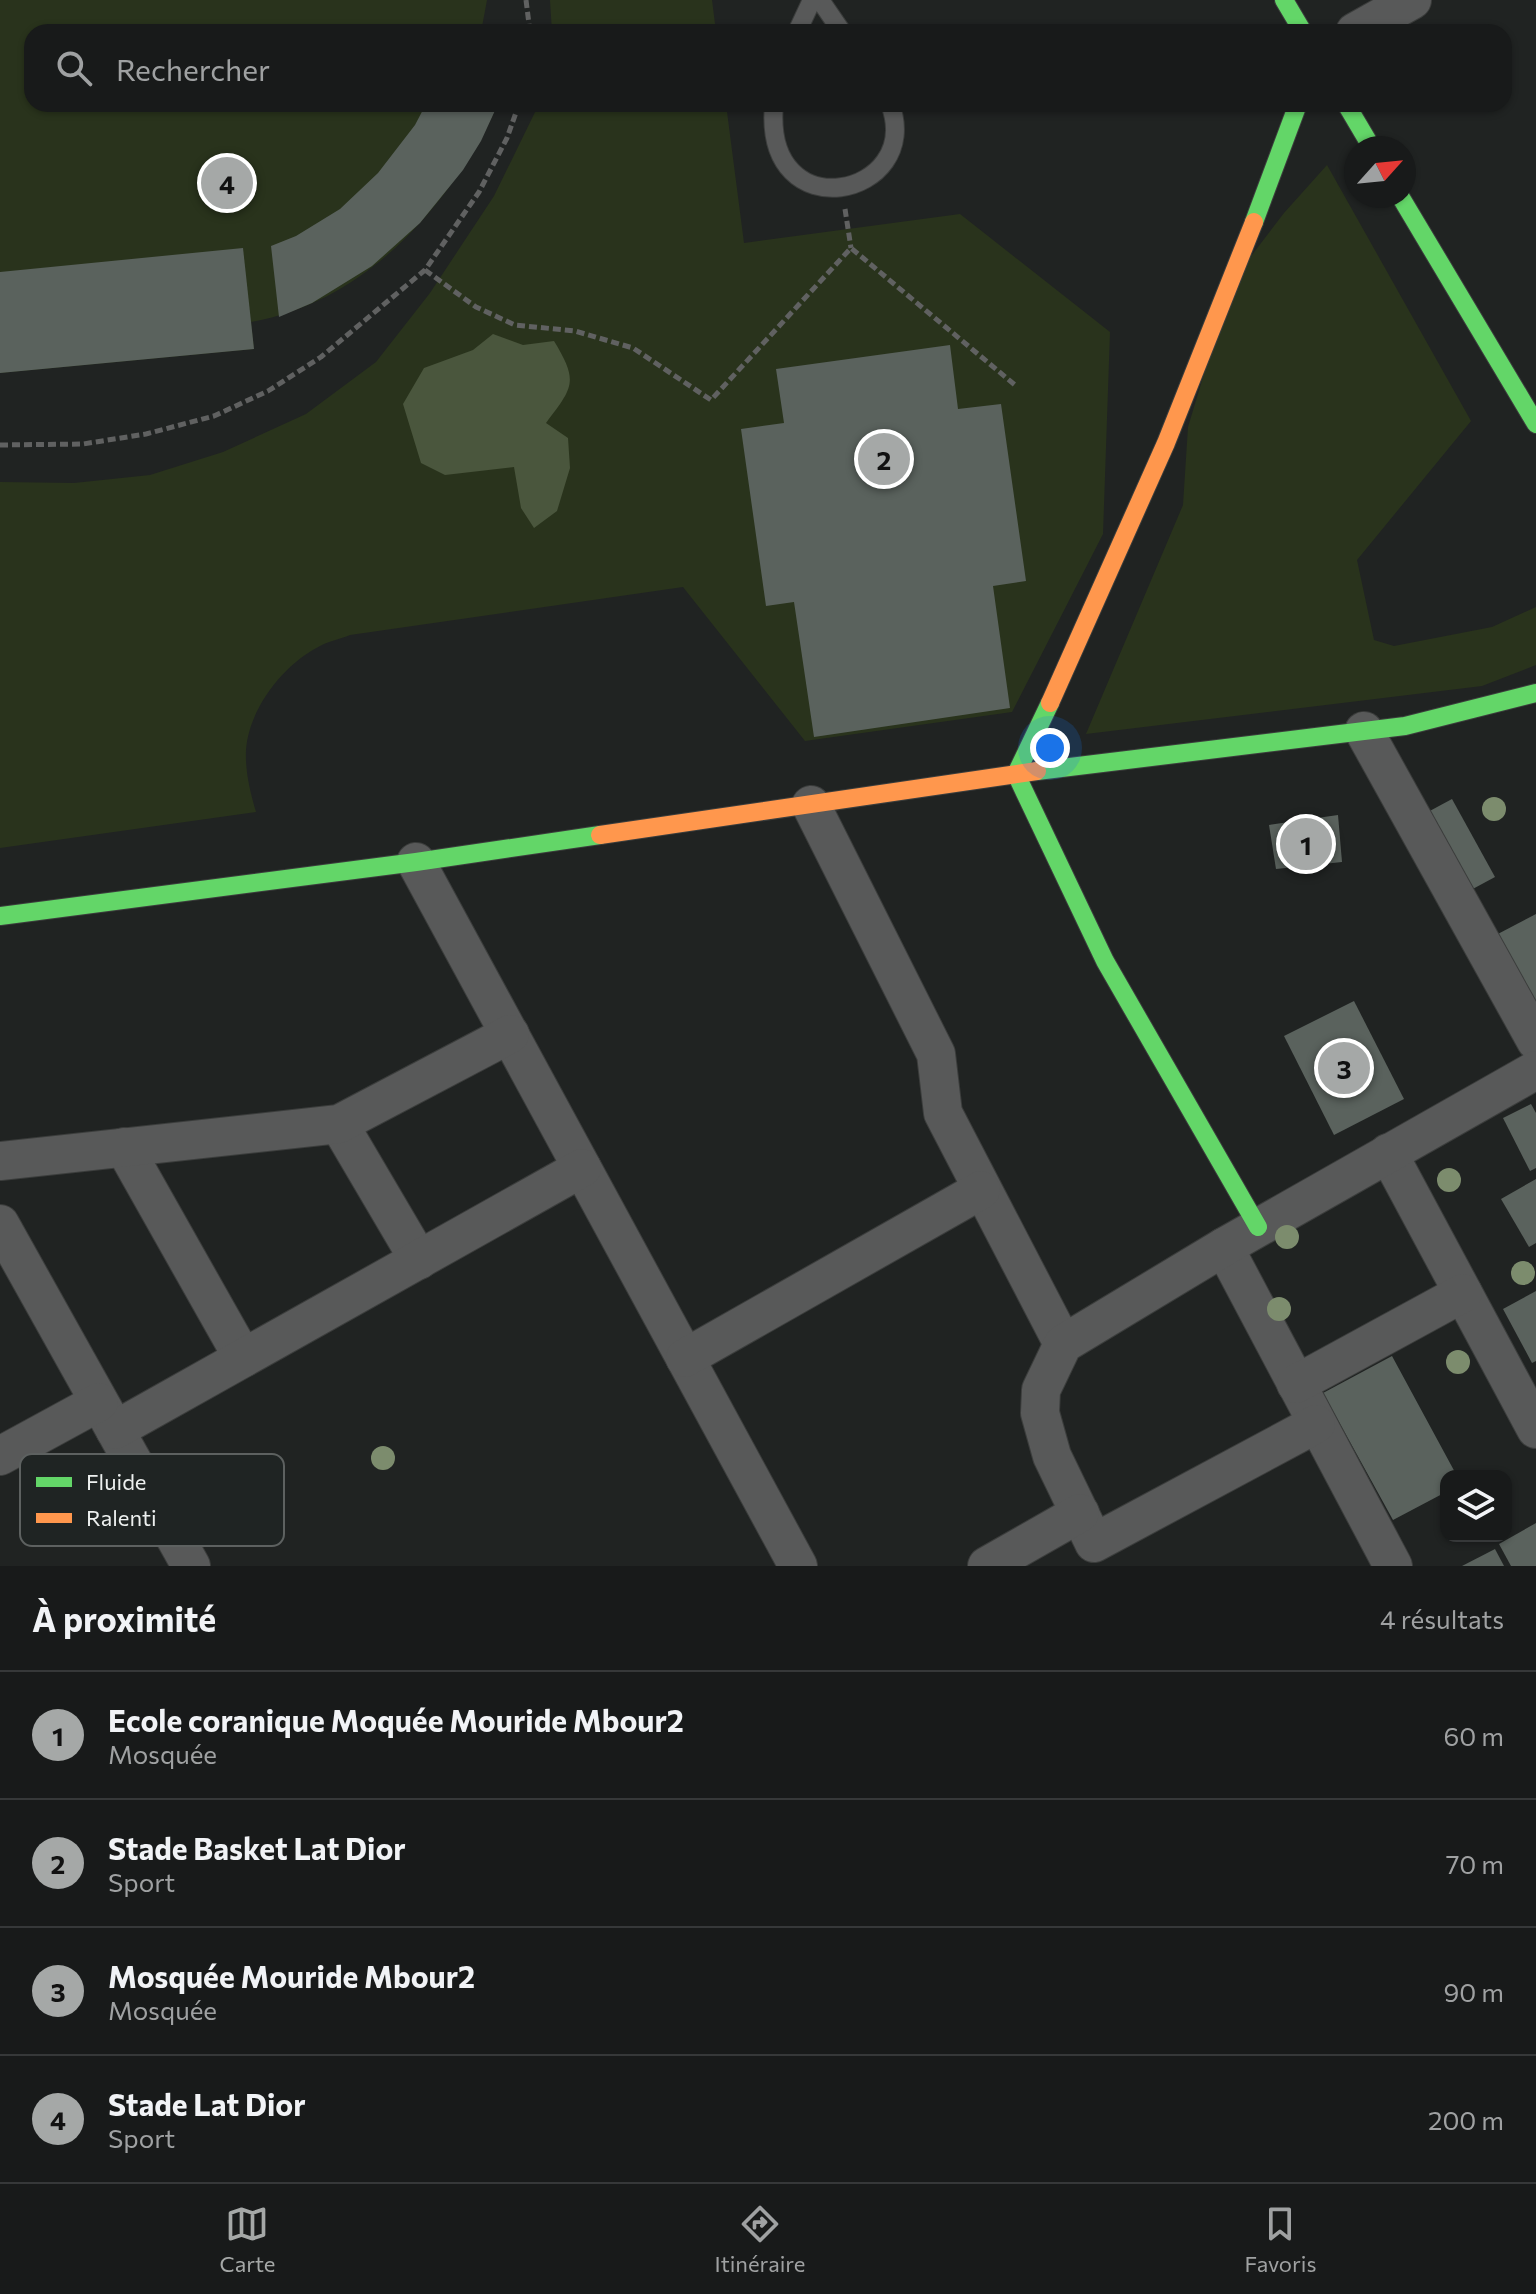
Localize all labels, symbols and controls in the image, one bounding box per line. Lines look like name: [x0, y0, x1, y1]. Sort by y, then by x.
search box: [24, 24, 1512, 112]
icon: search: [52, 46, 96, 90]
text: Rechercher: [116, 50, 270, 87]
north arrow: [1344, 136, 1416, 208]
pin: 4: [201, 153, 253, 213]
pin: 2: [858, 429, 910, 489]
your location: [1030, 728, 1070, 768]
pin: 1: [1280, 814, 1332, 874]
pin: 3: [1318, 1038, 1370, 1098]
legend: [20, 1454, 284, 1546]
text: Fluide: [86, 1468, 146, 1495]
map controls: [1440, 1470, 1512, 1542]
button: layers: [1440, 1470, 1512, 1542]
text: Ralenti: [86, 1504, 157, 1531]
text: À proximité: [32, 1597, 216, 1639]
text: 4 résultats: [1380, 1603, 1504, 1634]
text: Ecole coranique Moquée Mouride Mbour2: [108, 1701, 684, 1738]
text: 1: [52, 1720, 64, 1751]
text: 60 m: [1444, 1720, 1504, 1751]
text: Mosquée: [108, 1738, 217, 1769]
text: Stade Basket Lat Dior: [108, 1829, 406, 1866]
text: 2: [51, 1848, 65, 1879]
text: 70 m: [1446, 1848, 1504, 1879]
text: Sport: [108, 1866, 175, 1897]
text: Mosquée Mouride Mbour2: [108, 1957, 475, 1994]
text: 3: [50, 1976, 66, 2007]
text: 90 m: [1444, 1976, 1504, 2007]
text: Mosquée: [108, 1994, 217, 2025]
text: Stade Lat Dior: [108, 2085, 306, 2122]
text: 4: [50, 2104, 66, 2135]
text: 200 m: [1428, 2104, 1504, 2135]
text: Sport: [108, 2122, 175, 2153]
tab: Carte: [220, 2202, 275, 2277]
tab: Itinéraire: [715, 2202, 805, 2277]
tab: Favoris: [1244, 2202, 1316, 2277]

